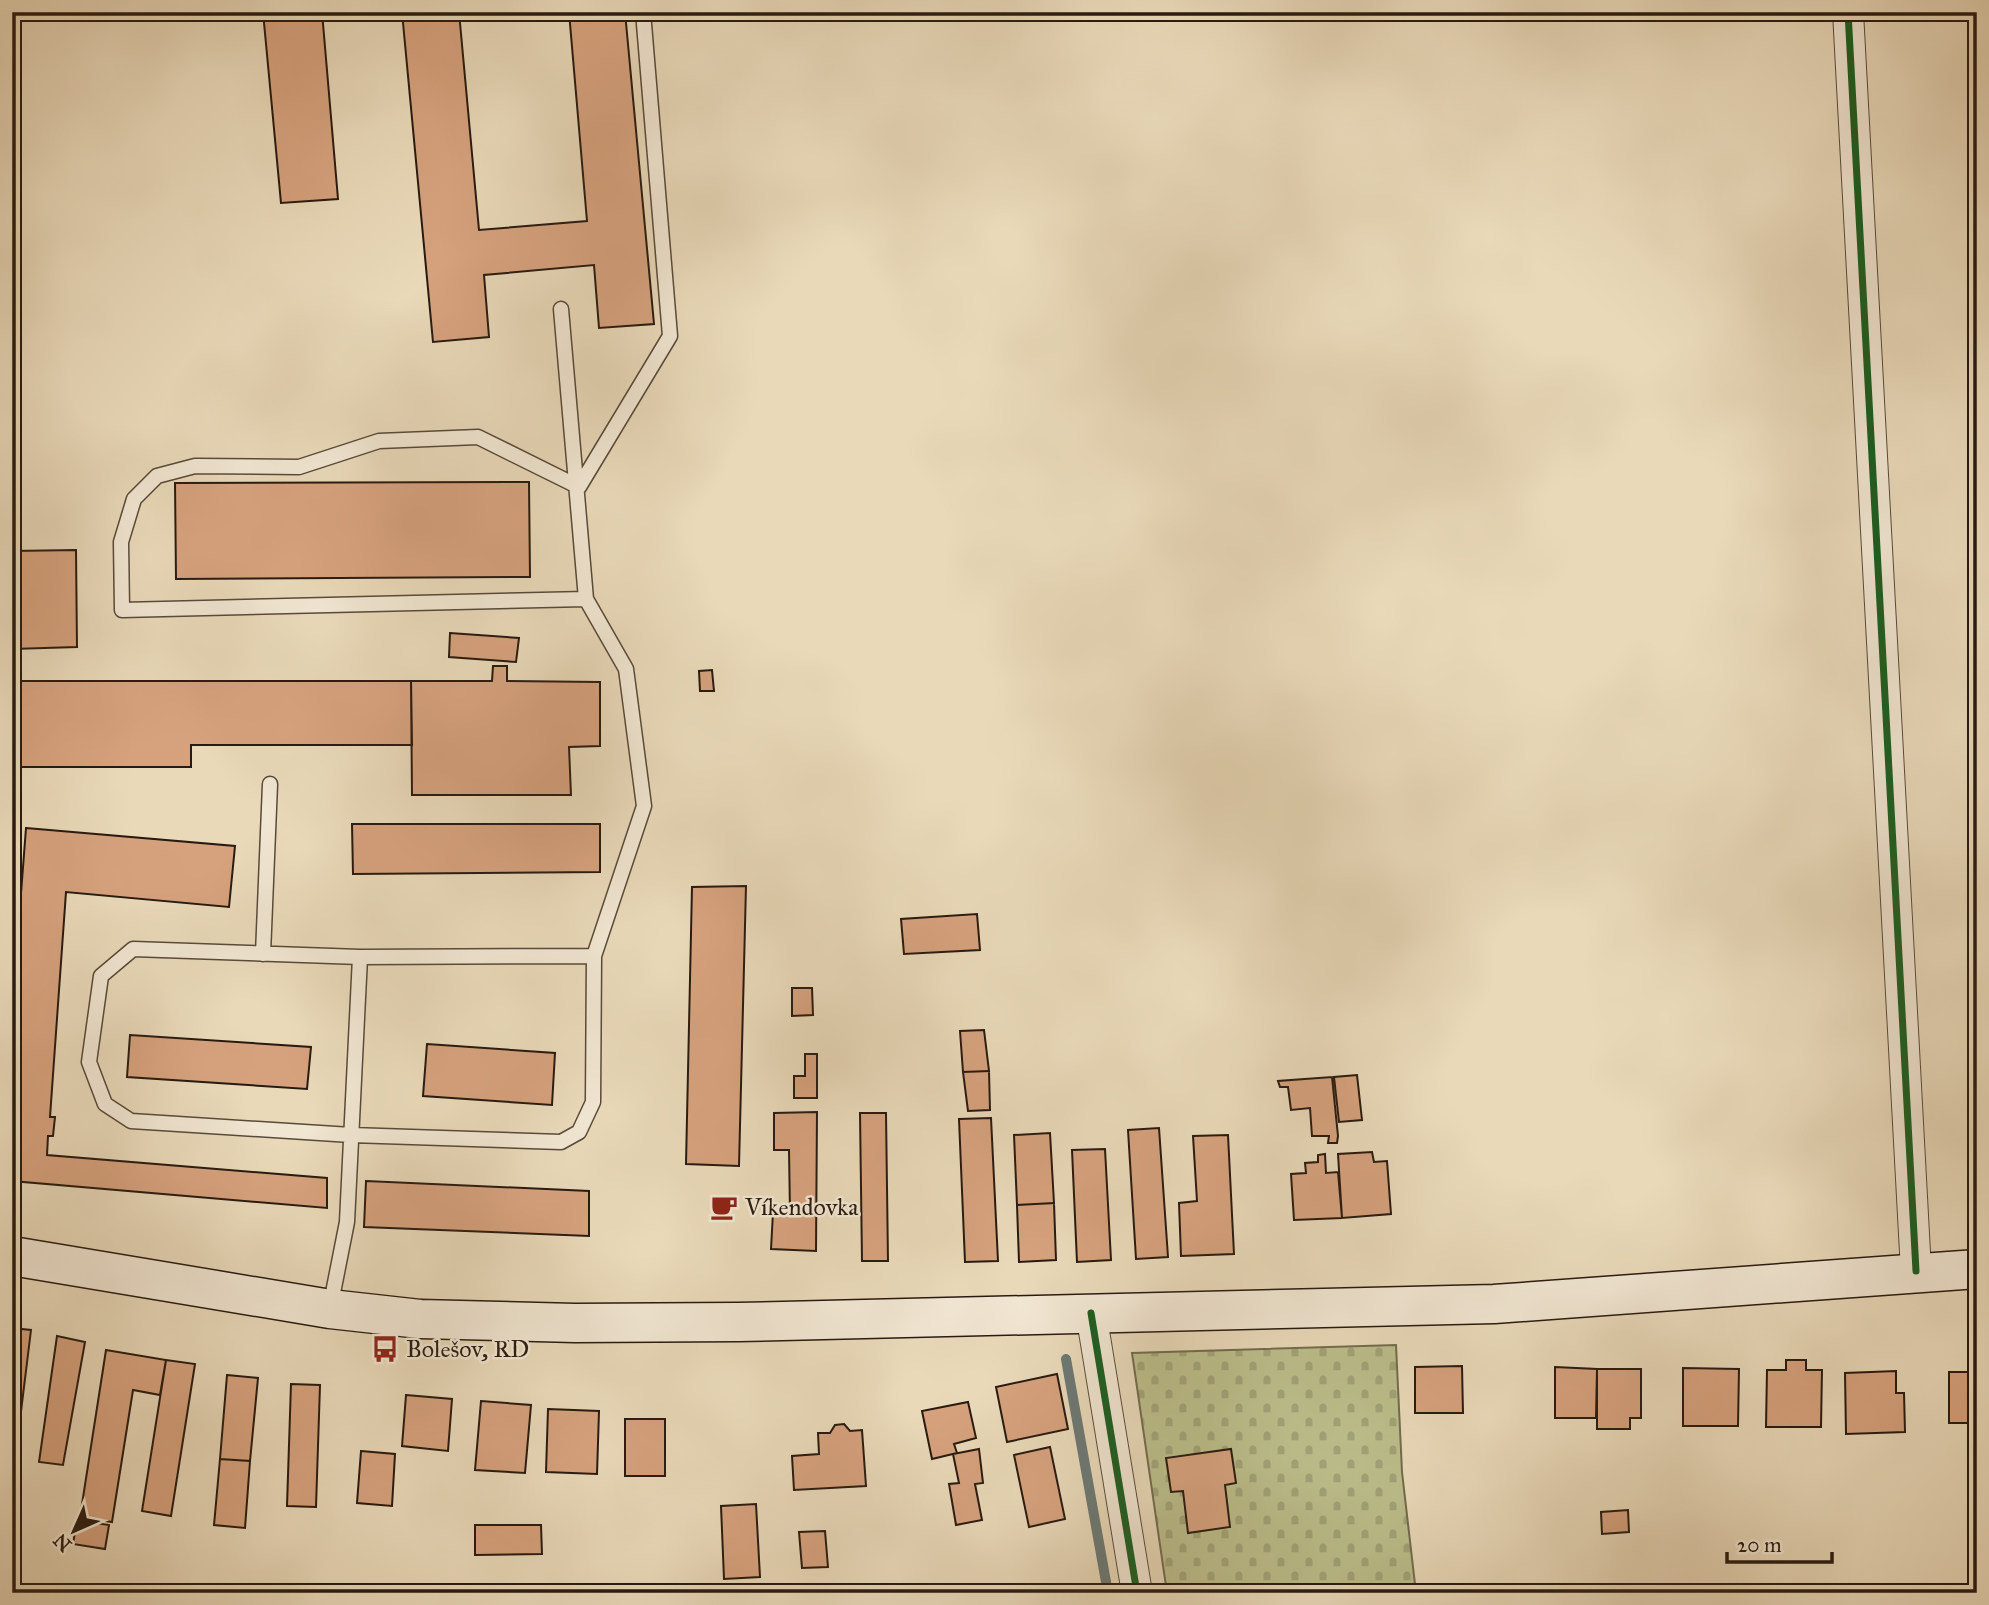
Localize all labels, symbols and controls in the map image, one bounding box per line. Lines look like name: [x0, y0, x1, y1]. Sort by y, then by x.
cafe icon: Víkendovka: [709, 1192, 739, 1222]
place label: Víkendovka: [744, 1192, 859, 1222]
bus stop icon: Bolešov, RD: [370, 1334, 400, 1364]
place label: Bolešov, RD: [406, 1334, 529, 1364]
north arrow: [38, 1496, 108, 1566]
scale bar: [1727, 1521, 1832, 1565]
text: N: [48, 1529, 76, 1557]
text: 20 m: [1737, 1532, 1782, 1558]

